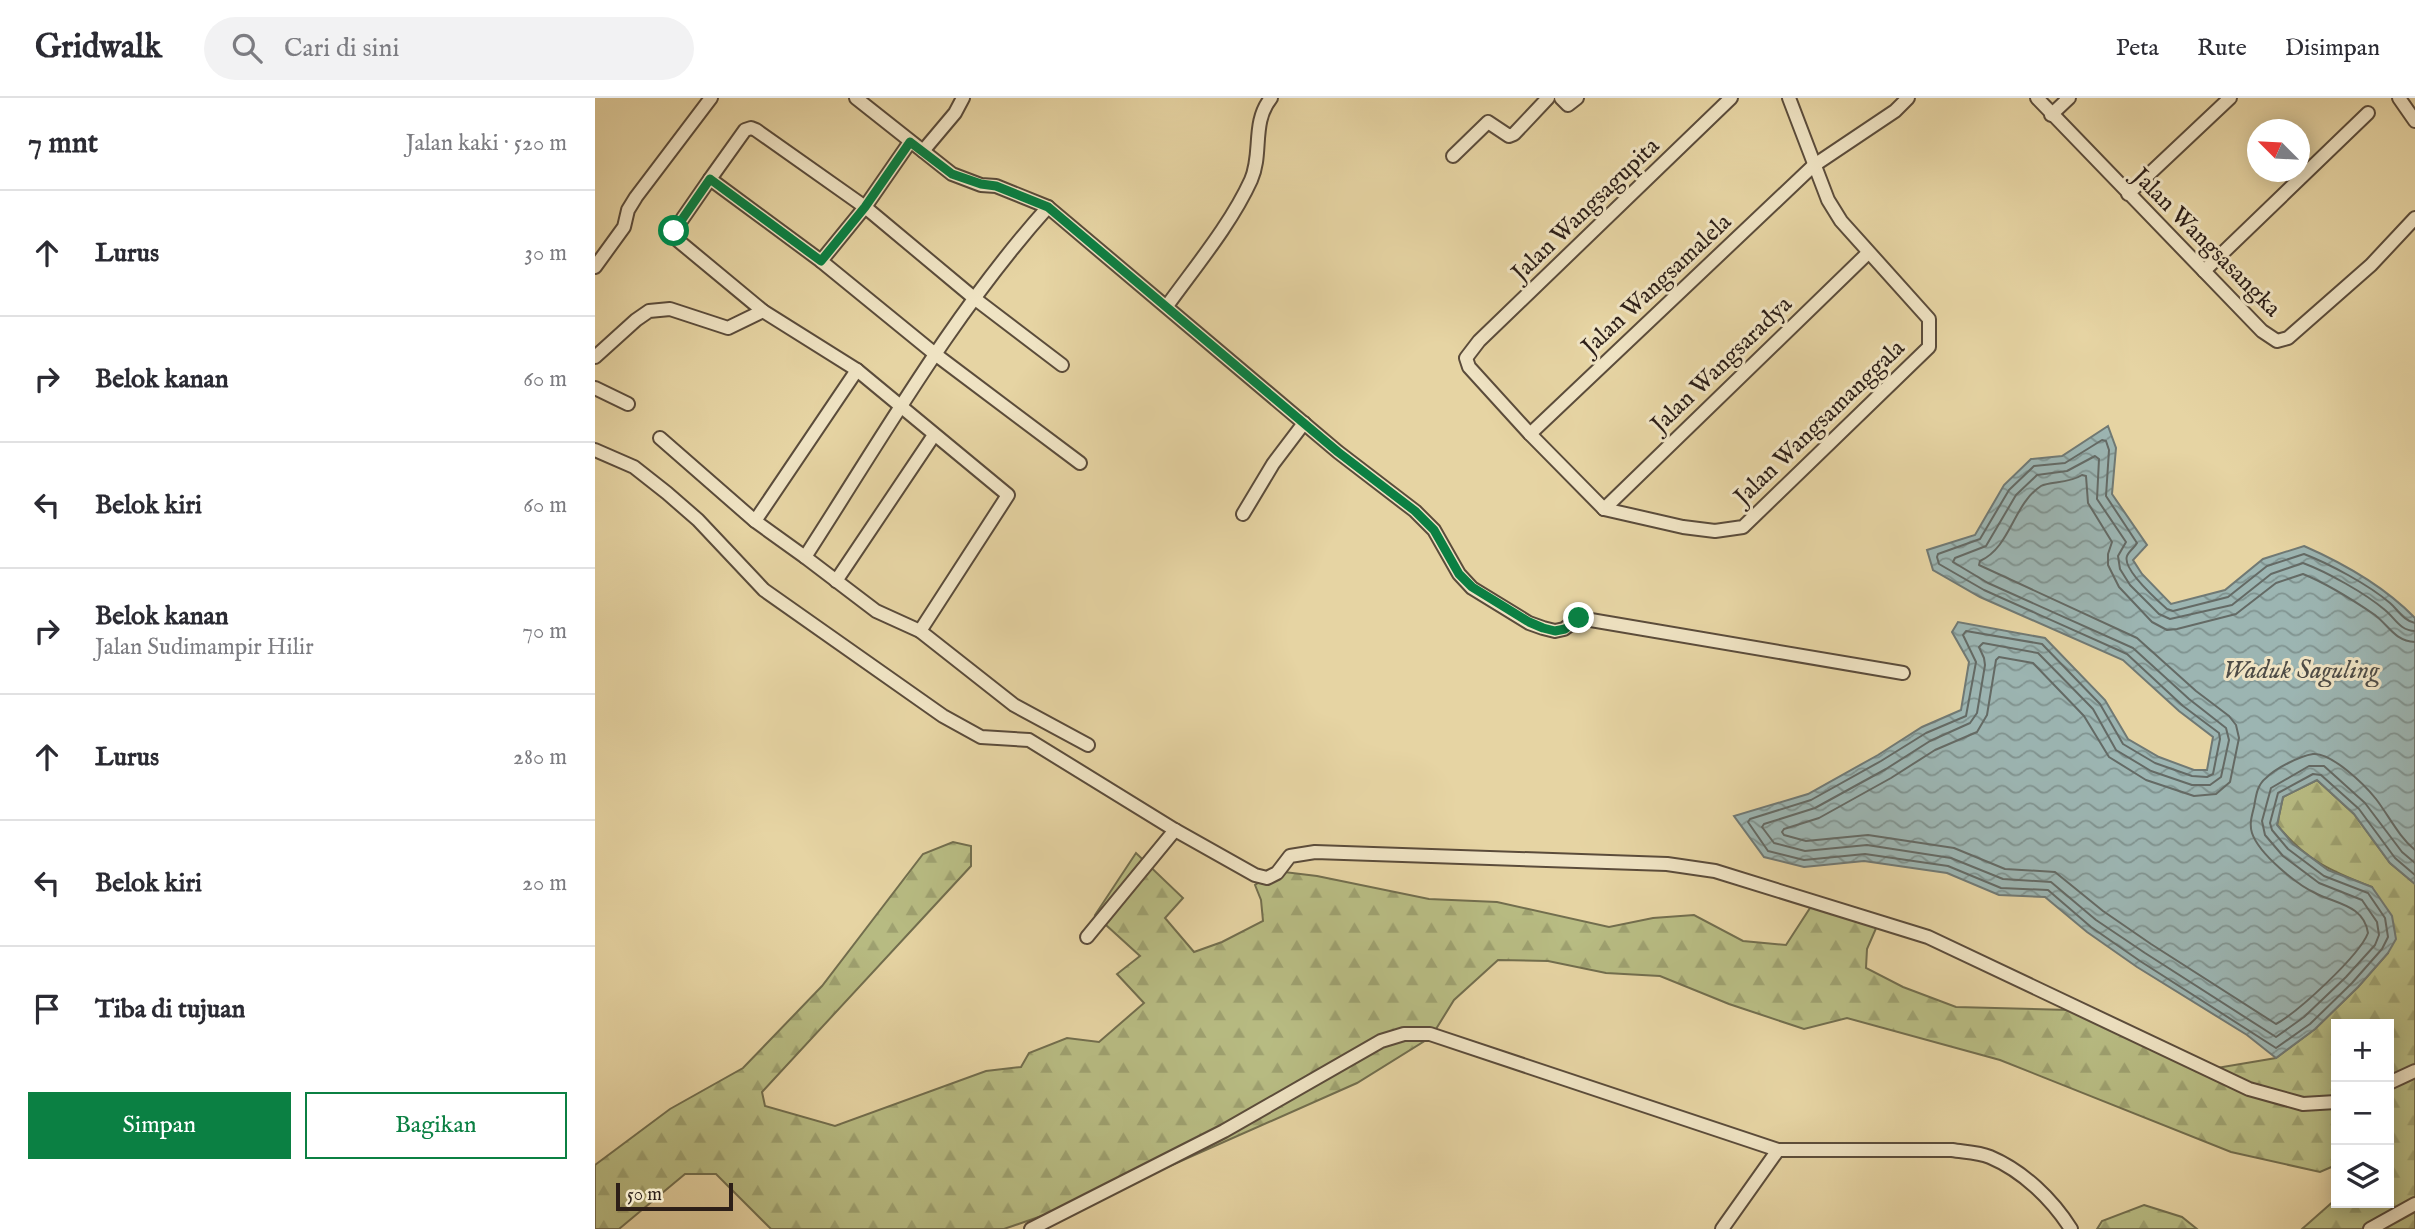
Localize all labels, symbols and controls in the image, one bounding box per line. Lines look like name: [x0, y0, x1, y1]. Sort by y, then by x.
search box: [204, 17, 694, 80]
text: Gridwalk: [35, 27, 162, 69]
icon: search: [228, 29, 266, 67]
text: Cari di sini: [284, 32, 399, 65]
text: Peta: [2116, 33, 2159, 64]
text: Rute: [2197, 33, 2247, 64]
text: Disimpan: [2285, 33, 2380, 64]
north arrow: [2247, 119, 2310, 182]
text: 7 mnt: [28, 125, 98, 163]
text: Jalan kaki · 520 m: [406, 129, 567, 158]
street label: Jalan Wangsagupita: [1503, 131, 1667, 291]
street label: Jalan Wangsasangka: [2123, 160, 2288, 325]
street label: Jalan Wangsamalela: [1573, 207, 1739, 365]
route start: [658, 215, 689, 246]
icon: ahead: [28, 234, 66, 272]
text: Lurus: [95, 237, 159, 270]
text: 30 m: [524, 239, 567, 268]
street label: Jalan Wangsaradya: [1643, 289, 1800, 442]
street label: Jalan Wangsamanggala: [1726, 333, 1912, 515]
icon: right: [28, 360, 66, 398]
text: Belok kanan: [95, 363, 229, 396]
text: 60 m: [523, 365, 567, 394]
icon: left: [28, 486, 66, 524]
text: Belok kiri: [95, 489, 202, 522]
text: 60 m: [523, 491, 567, 520]
text: Belok kanan: [95, 600, 229, 633]
route end: [1563, 602, 1594, 633]
icon: right: [28, 612, 66, 650]
text: 70 m: [522, 617, 567, 646]
text: Jalan Sudimampir Hilir: [95, 633, 314, 662]
water label: Waduk Saguling: [2223, 654, 2380, 688]
icon: ahead: [28, 738, 66, 776]
text: Lurus: [95, 741, 159, 774]
text: 280 m: [513, 743, 567, 772]
icon: left: [28, 864, 66, 902]
text: Belok kiri: [95, 867, 202, 900]
text: 20 m: [522, 869, 567, 898]
icon: arrive: [28, 990, 66, 1028]
text: Tiba di tujuan: [95, 993, 245, 1026]
map controls: [2331, 1019, 2394, 1208]
button: +: [2331, 1019, 2394, 1082]
button: −: [2331, 1082, 2394, 1145]
button: Simpan: [28, 1092, 291, 1159]
button: Bagikan: [305, 1092, 567, 1159]
button: layers: [2331, 1145, 2394, 1208]
scale bar: [616, 1180, 733, 1212]
text: 50 m: [627, 1183, 662, 1207]

